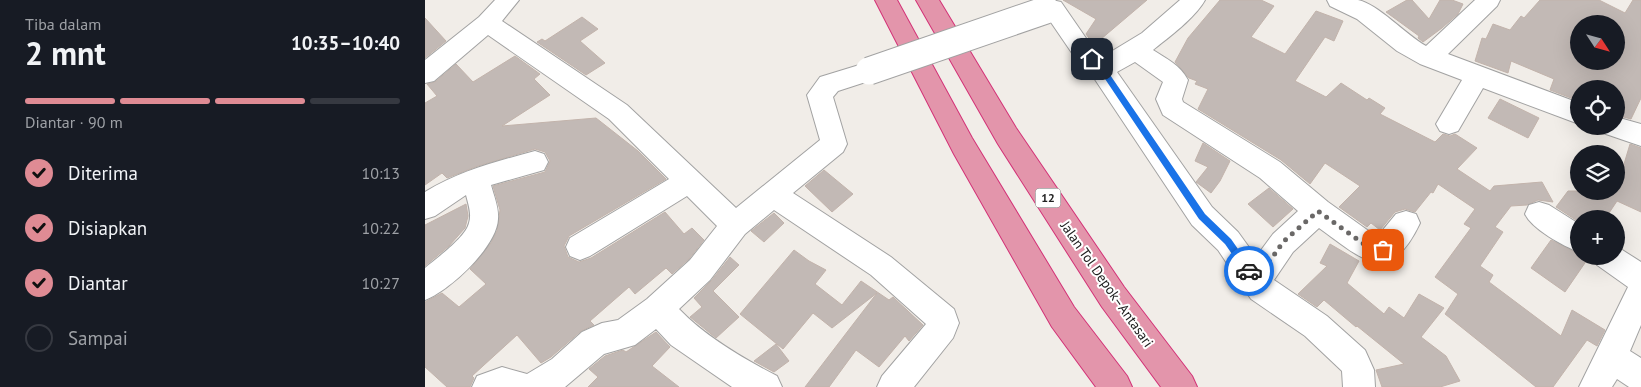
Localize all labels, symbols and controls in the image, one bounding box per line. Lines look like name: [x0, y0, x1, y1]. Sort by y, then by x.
text: Tiba dalam: [25, 14, 101, 34]
north arrow: [1570, 15, 1625, 70]
map controls: [1570, 15, 1625, 265]
text: 10:35–10:40: [291, 31, 400, 55]
text: 2 mnt: [25, 32, 106, 74]
pin: [1071, 38, 1113, 80]
icon: home: [1078, 45, 1106, 73]
button: locate: [1570, 80, 1625, 135]
text: Diantar · 90 m: [25, 112, 123, 132]
button: layers: [1570, 145, 1625, 200]
icon: check: [25, 159, 53, 187]
text: Diterima: [68, 161, 138, 185]
text: 10:13: [362, 163, 400, 183]
road number: 12: [1035, 188, 1061, 208]
button: +: [1570, 210, 1625, 265]
icon: check: [25, 214, 53, 242]
text: Disiapkan: [68, 216, 147, 240]
street label: Jalan Tol Depok–Antasari: [1056, 217, 1157, 351]
text: 10:22: [362, 218, 400, 238]
pin: [1362, 229, 1404, 271]
icon: bag: [1369, 236, 1397, 264]
courier: [1224, 246, 1274, 296]
icon: car: [1235, 257, 1263, 285]
icon: check: [25, 269, 53, 297]
text: Diantar: [68, 271, 128, 295]
text: 10:27: [362, 273, 400, 293]
text: Sampai: [68, 326, 128, 350]

